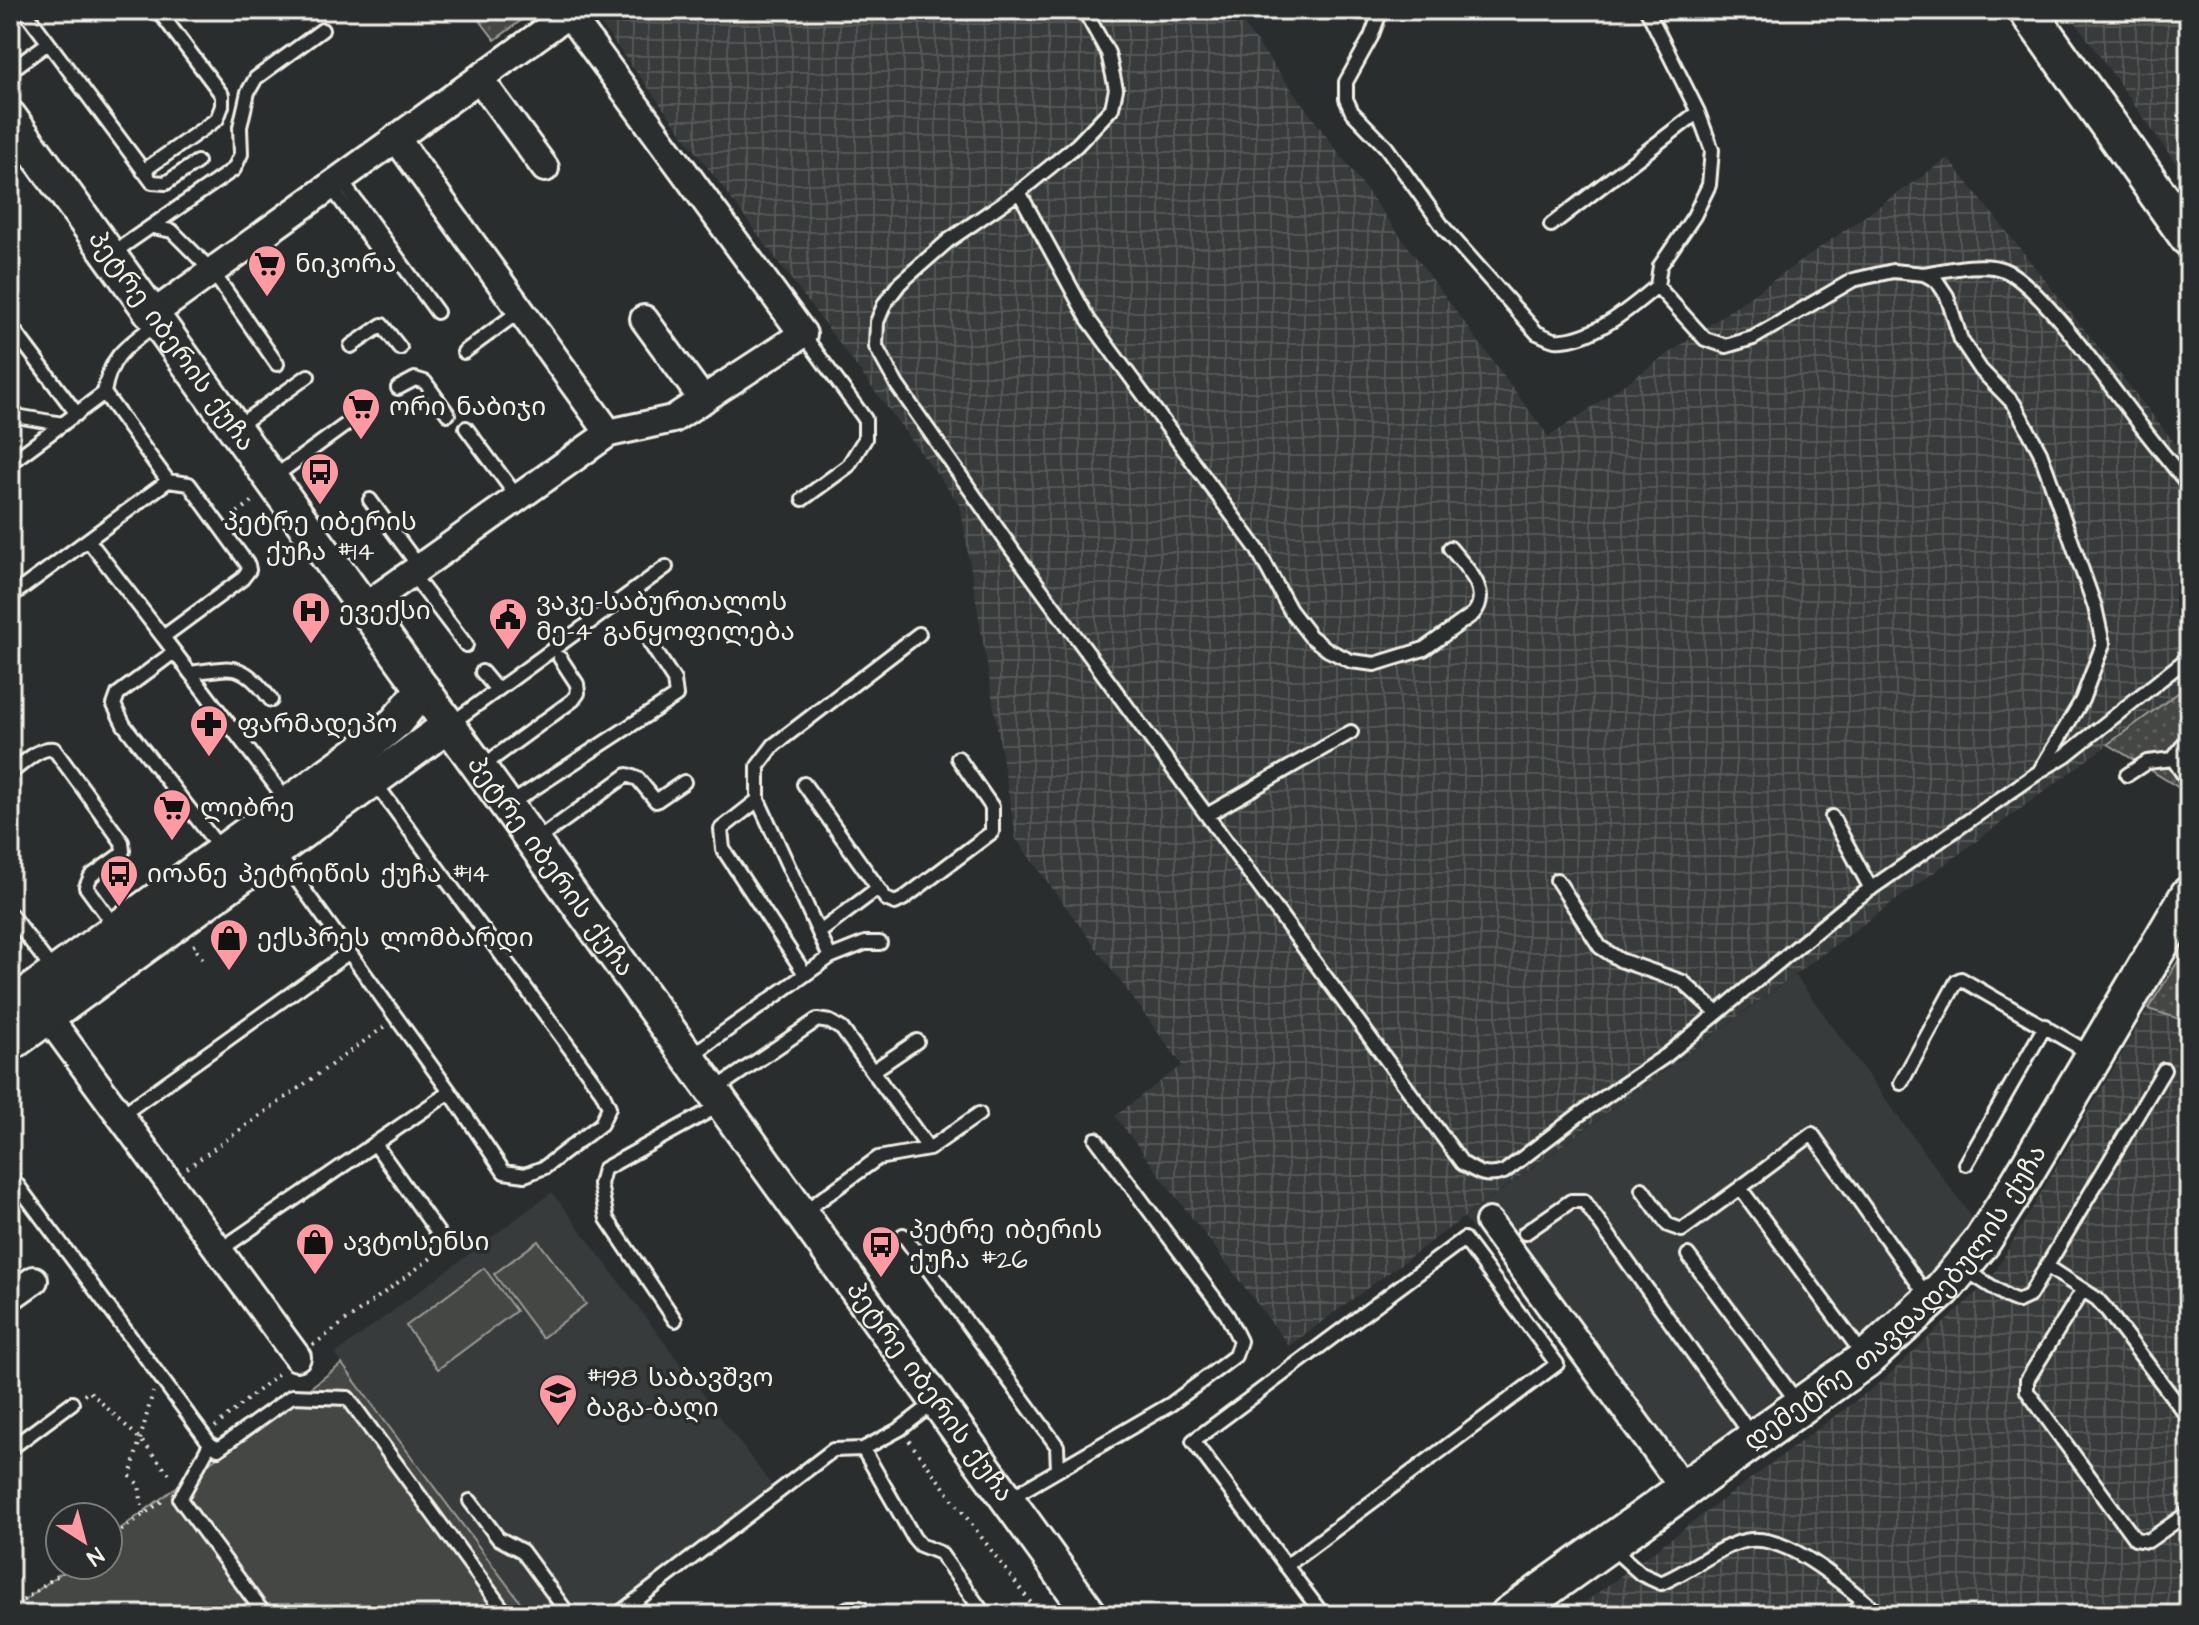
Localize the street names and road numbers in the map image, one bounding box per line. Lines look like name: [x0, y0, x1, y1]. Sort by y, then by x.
street label: პეტრე იბერის ქუჩა: [80, 223, 263, 459]
street label: პეტრე იბერის ქუჩა: [459, 748, 643, 984]
street label: დემეტრე თავდადებულის ქუჩა: [1736, 1138, 2055, 1459]
street label: პეტრე იბერის ქუჩა: [838, 1274, 1022, 1510]

